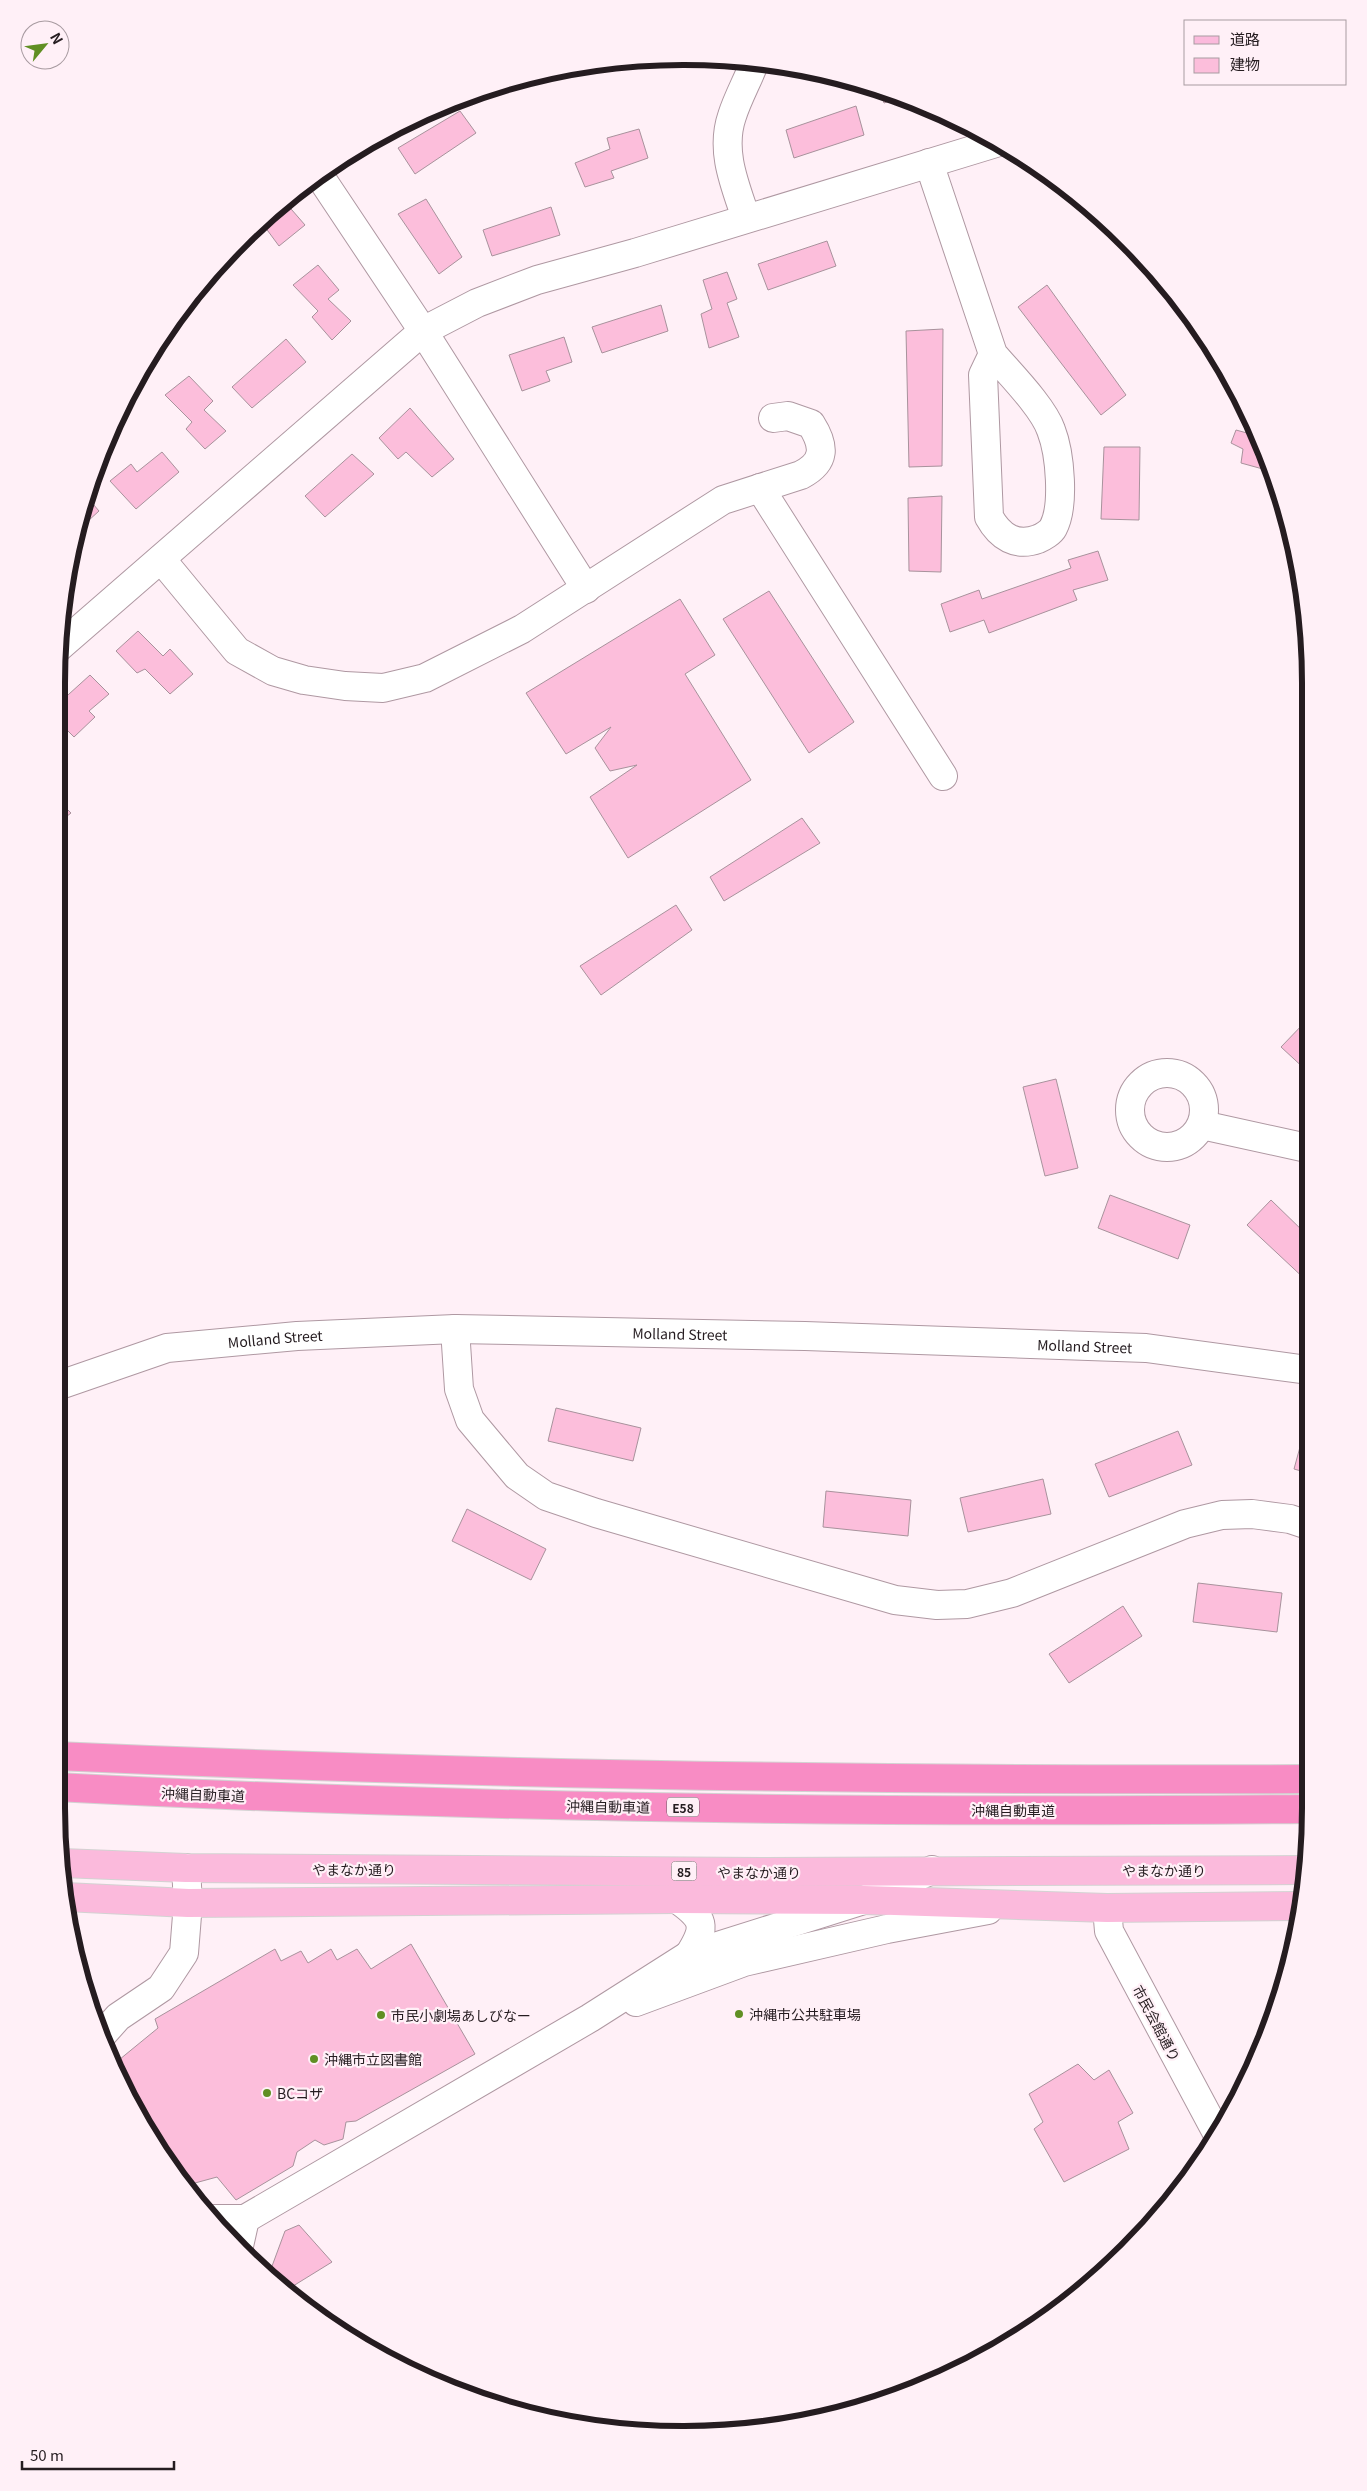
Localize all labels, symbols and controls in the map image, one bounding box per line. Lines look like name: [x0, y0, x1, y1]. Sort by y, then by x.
north arrow: [20, 20, 70, 70]
legend: [1184, 20, 1347, 85]
text: 道路: [1230, 28, 1260, 49]
text: N: [46, 29, 69, 48]
text: 建物: [1230, 53, 1260, 74]
street label: Molland Street: [632, 1323, 728, 1344]
street label: Molland Street: [227, 1325, 324, 1352]
street label: Molland Street: [1037, 1334, 1133, 1358]
street label: 沖縄自動車道: [161, 1783, 245, 1805]
street label: 沖縄自動車道: [566, 1795, 650, 1817]
road number: E58: [667, 1798, 699, 1816]
street label: 沖縄自動車道: [971, 1800, 1055, 1820]
street label: やまなか通り: [312, 1859, 396, 1879]
street label: やまなか通り: [1122, 1860, 1206, 1880]
road number: 85: [672, 1862, 696, 1880]
street label: やまなか通り: [717, 1862, 801, 1882]
street label: 市民会館通り: [1128, 1981, 1186, 2065]
place label: 沖縄市公共駐車場: [749, 2004, 861, 2024]
place label: 市民小劇場あしびなー: [391, 2005, 531, 2025]
marker: 沖縄市公共駐車場: [733, 2008, 745, 2020]
marker: 市民小劇場あしびなー: [375, 2009, 387, 2021]
place label: 沖縄市立図書館: [324, 2049, 422, 2069]
marker: 沖縄市立図書館: [308, 2053, 320, 2065]
place label: BCコザ: [277, 2083, 323, 2103]
marker: BCコザ: [261, 2087, 273, 2099]
scale bar: [22, 2438, 175, 2470]
text: 50 m: [30, 2444, 64, 2465]

